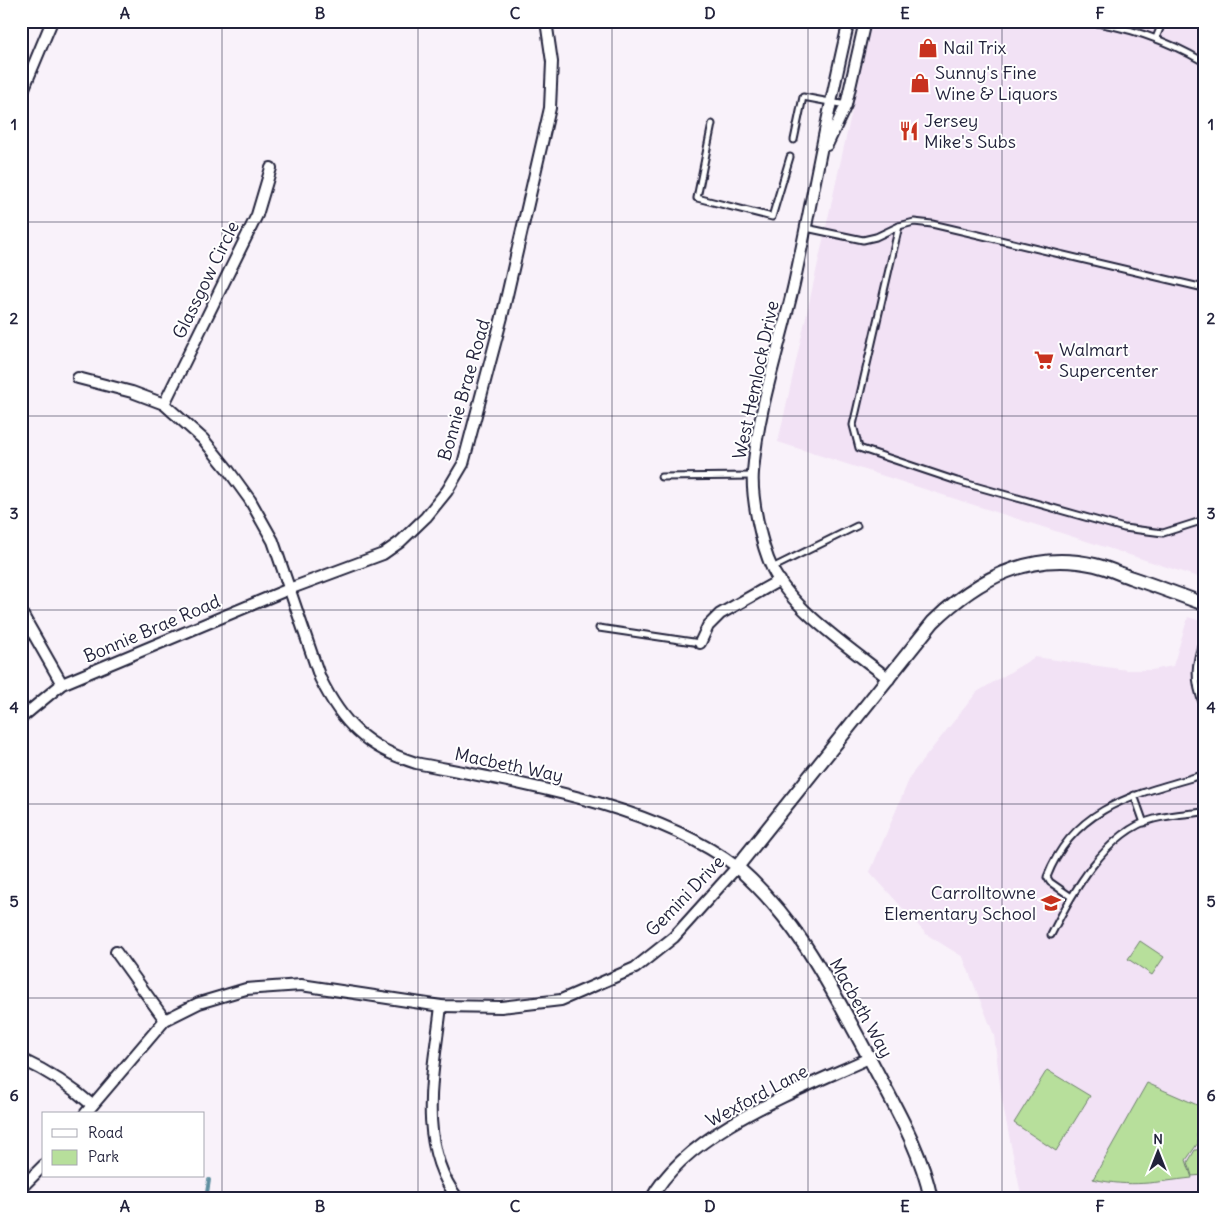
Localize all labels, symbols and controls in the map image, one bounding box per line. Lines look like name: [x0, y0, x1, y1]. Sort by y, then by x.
text: A: [120, 3, 130, 23]
text: B: [315, 3, 326, 23]
text: C: [510, 3, 521, 23]
text: D: [704, 3, 716, 23]
text: E: [900, 3, 910, 23]
text: F: [1095, 3, 1105, 23]
place label: Nail Trix: [943, 36, 1006, 59]
shop icon: Nail Trix: [917, 37, 939, 59]
place label: Sunny's Fine Wine & Liquors: [935, 61, 1058, 105]
shop icon: Sunny's Fine Wine & Liquors: [909, 72, 931, 94]
place label: Jersey Mike's Subs: [924, 109, 1016, 153]
text: 1: [11, 114, 17, 134]
text: 1: [1208, 114, 1214, 134]
restaurant icon: Jersey Mike's Subs: [898, 120, 920, 142]
street label: Glassgow Circle: [167, 217, 244, 342]
street label: West Hemlock Drive: [727, 298, 784, 461]
text: 2: [10, 308, 19, 328]
text: 2: [1207, 308, 1216, 328]
street label: Bonnie Brae Road: [432, 316, 495, 463]
place label: Walmart Supercenter: [1059, 338, 1159, 382]
supermarket icon: Walmart Supercenter: [1033, 349, 1055, 371]
text: 3: [9, 503, 19, 523]
text: 3: [1206, 503, 1216, 523]
street label: Bonnie Brae Road: [80, 589, 224, 668]
text: 4: [9, 697, 19, 717]
text: 4: [1206, 697, 1216, 717]
street label: Macbeth Way: [453, 742, 565, 787]
street label: Gemini Drive: [640, 850, 729, 941]
place label: Carrolltowne Elementary School: [884, 881, 1036, 925]
text: 5: [9, 891, 19, 911]
text: 5: [1206, 891, 1216, 911]
school or university icon: Carrolltowne Elementary School: [1040, 892, 1062, 914]
street label: Macbeth Way: [825, 954, 898, 1062]
street label: Wexford Lane: [702, 1059, 812, 1132]
text: 6: [9, 1085, 19, 1105]
text: 6: [1206, 1085, 1216, 1105]
legend: [42, 1112, 205, 1178]
text: Road: [88, 1123, 123, 1142]
north arrow: [1132, 1128, 1182, 1178]
text: N: [1153, 1130, 1163, 1148]
text: Park: [88, 1147, 119, 1166]
text: A: [120, 1196, 130, 1216]
text: B: [315, 1196, 326, 1216]
text: C: [510, 1196, 521, 1216]
text: D: [704, 1196, 716, 1216]
text: E: [900, 1196, 910, 1216]
text: F: [1095, 1196, 1105, 1216]

